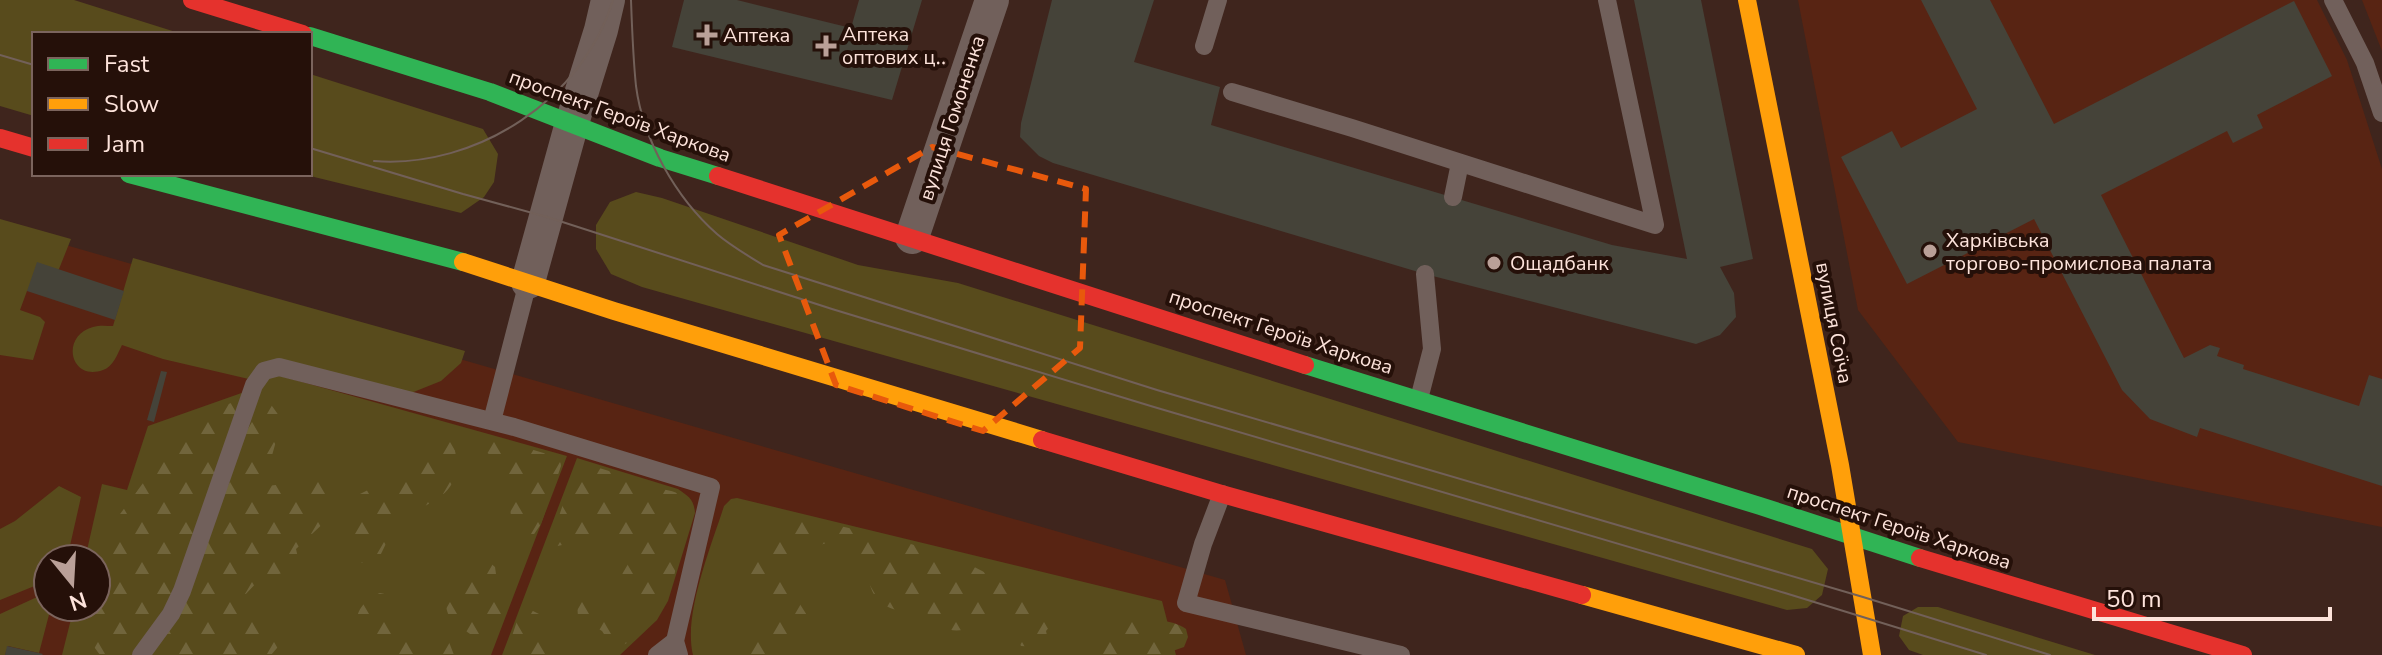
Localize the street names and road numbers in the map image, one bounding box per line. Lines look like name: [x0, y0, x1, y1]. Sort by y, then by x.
street label: вулиця Гомоненка: [913, 32, 991, 204]
street label: проспект Героїв Харкова: [505, 63, 735, 169]
street label: вулиця Соїча: [1809, 260, 1859, 386]
street label: проспект Героїв Харкова: [1166, 283, 1396, 381]
street label: проспект Героїв Харкова: [1784, 478, 2014, 576]

